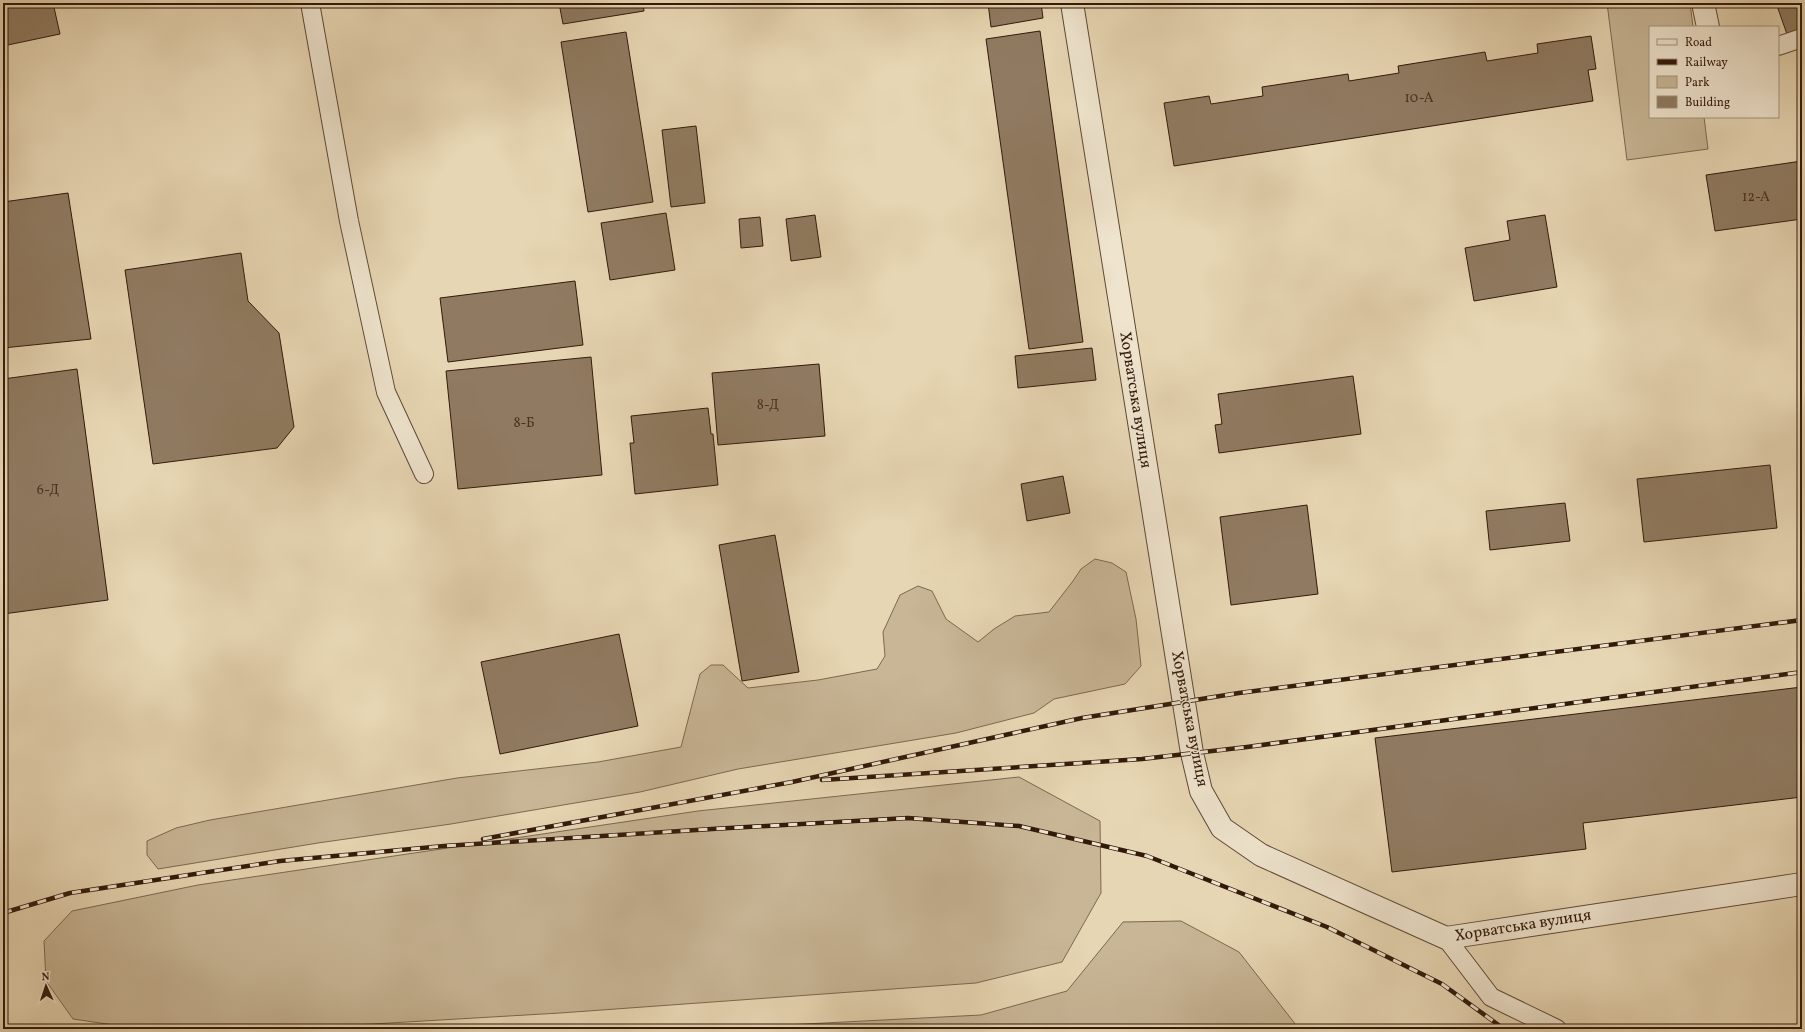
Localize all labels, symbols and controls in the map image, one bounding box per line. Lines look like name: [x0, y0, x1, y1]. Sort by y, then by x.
legend: [1649, 26, 1779, 118]
text: Road: [1685, 35, 1712, 51]
text: Railway: [1685, 55, 1728, 71]
text: Park: [1685, 75, 1710, 91]
house number: 10-А: [1404, 89, 1434, 108]
text: Building: [1685, 95, 1730, 111]
house number: 12-А: [1742, 188, 1770, 207]
street label: Хорватська вулиця: [1113, 330, 1157, 470]
house number: 8-Д: [757, 396, 779, 415]
house number: 8-Б: [513, 414, 535, 433]
house number: 6-Д: [37, 481, 59, 500]
street label: Хорватська вулиця: [1165, 649, 1213, 789]
street label: Хорватська вулиця: [1453, 904, 1593, 948]
north arrow: [26, 966, 66, 1006]
text: N: [41, 970, 50, 985]

